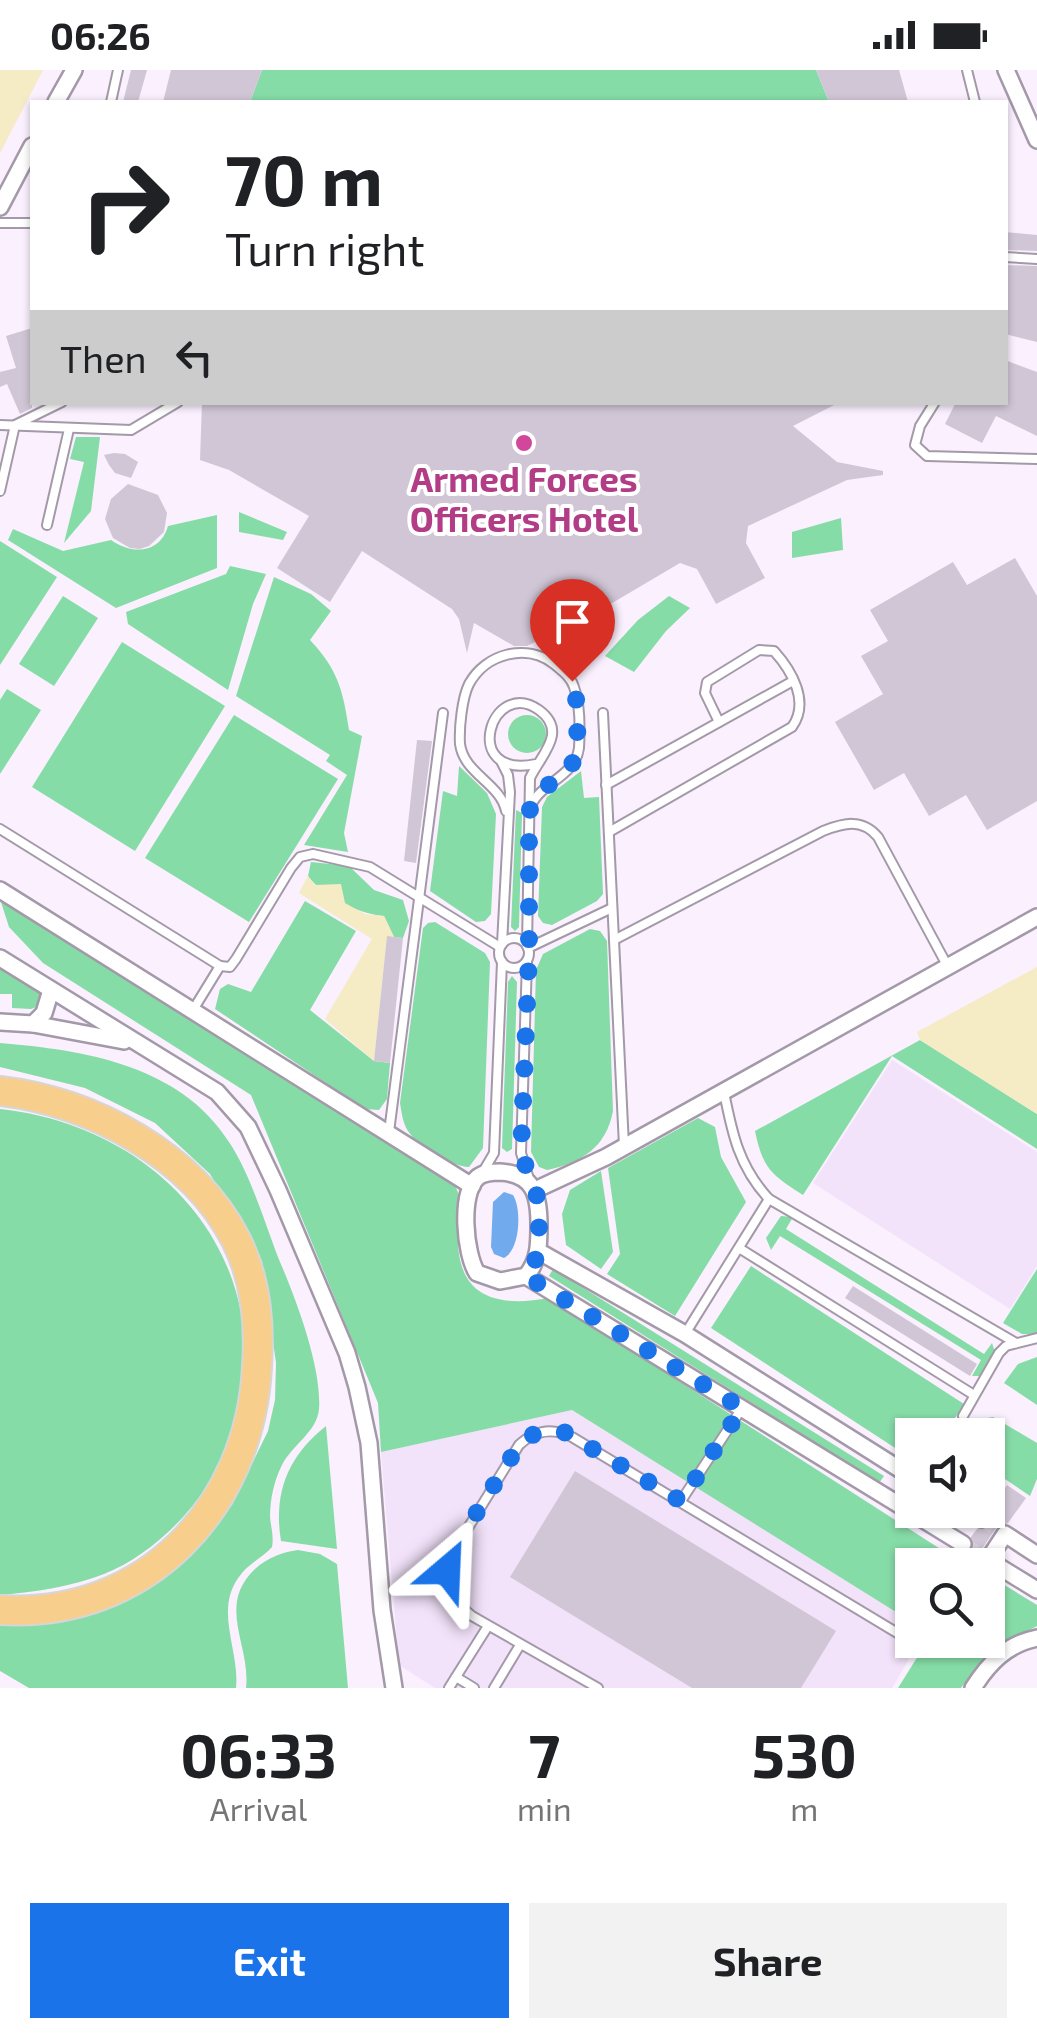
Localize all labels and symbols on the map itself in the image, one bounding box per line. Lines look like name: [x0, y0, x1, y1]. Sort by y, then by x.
marker: Armed Forces Officers Hotel: [513, 432, 535, 454]
place label: Armed Forces Officers Hotel: [410, 457, 639, 539]
pin: [530, 579, 615, 682]
position arrow: [395, 1518, 499, 1622]

